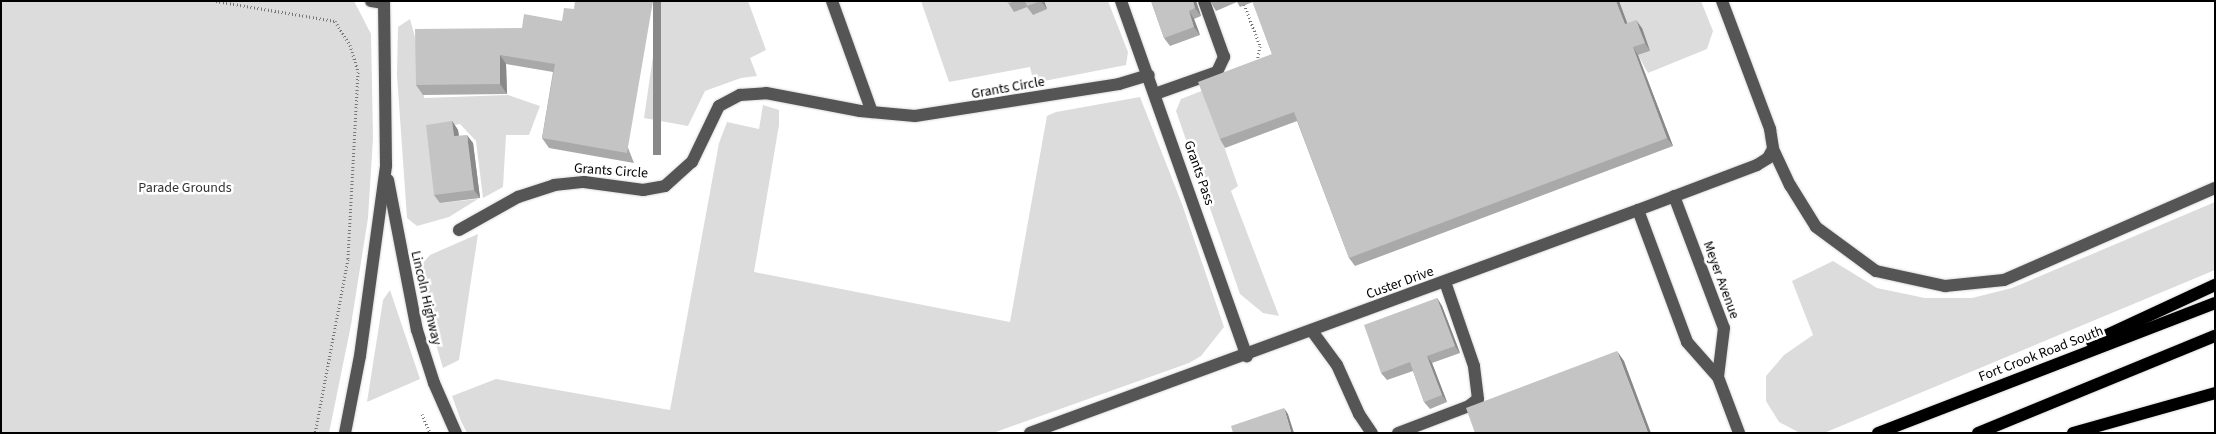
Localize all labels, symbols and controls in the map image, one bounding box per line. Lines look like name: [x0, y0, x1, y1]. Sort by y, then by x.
street label: Grants Circle: [970, 73, 1046, 103]
street label: Grants Pass: [1180, 138, 1218, 208]
street label: Grants Circle: [573, 160, 649, 182]
park label: Parade Grounds: [138, 180, 232, 196]
street label: Meyer Avenue: [1699, 239, 1743, 321]
street label: Lincoln Highway: [407, 249, 445, 347]
street label: Custer Drive: [1364, 263, 1436, 303]
street label: Fort Crook Road South: [1976, 322, 2106, 386]

